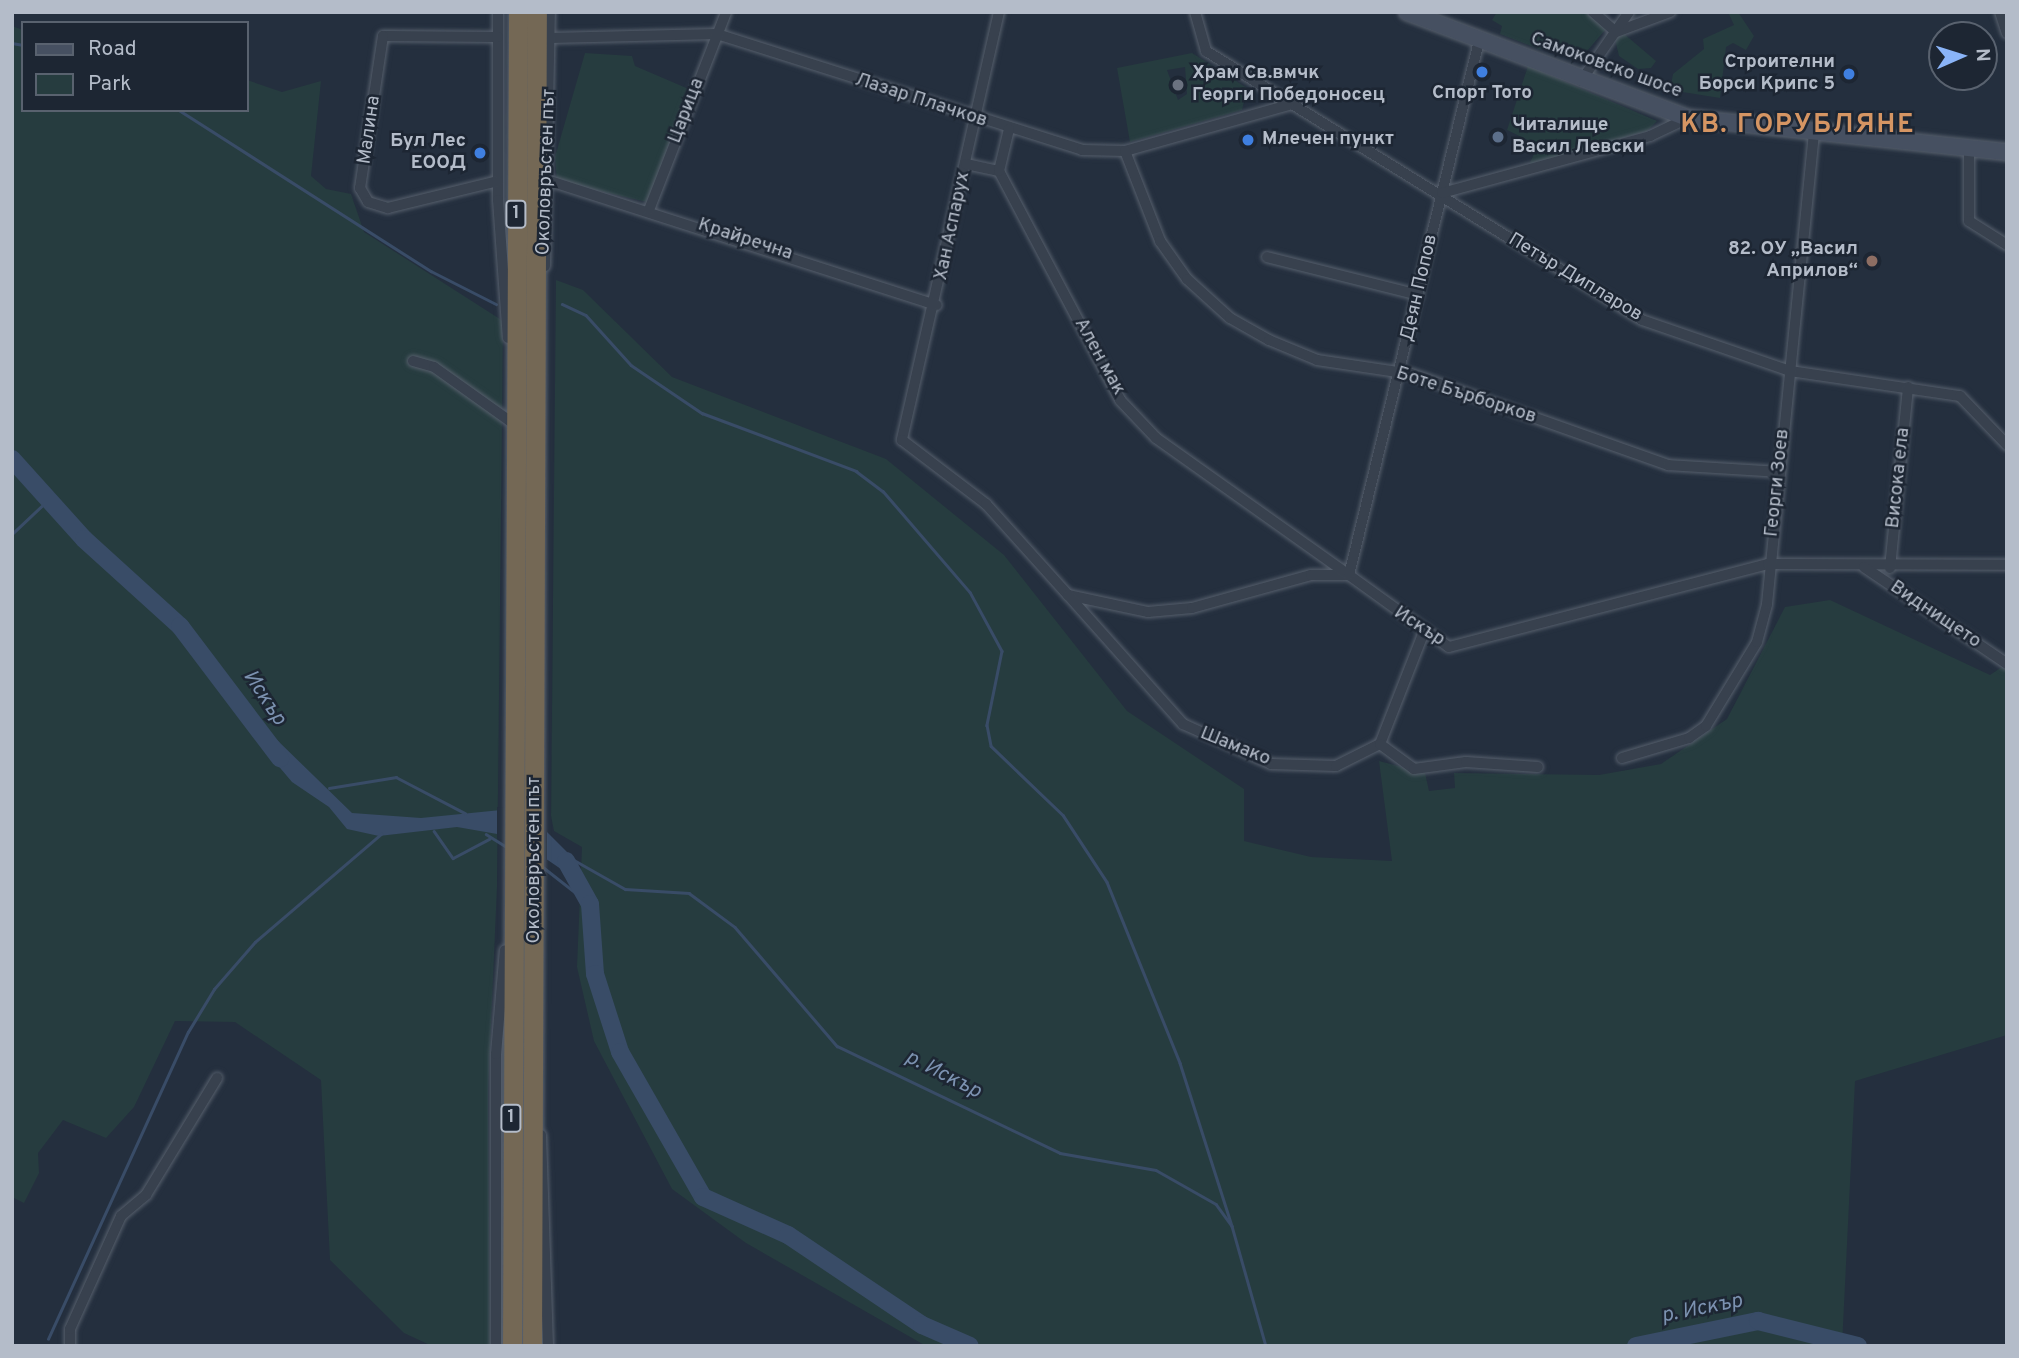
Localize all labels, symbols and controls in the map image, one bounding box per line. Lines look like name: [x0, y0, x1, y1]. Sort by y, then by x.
legend: [21, 21, 248, 112]
north arrow: [1928, 21, 1998, 91]
street label: Самоковско шосе: [1527, 28, 1685, 104]
text: Road: [88, 36, 137, 63]
text: N: [1970, 48, 1994, 62]
place label: Строителни Борси Крипс 5: [1699, 52, 1835, 96]
place label: Храм Св.вмчк Георги Победоносец: [1192, 63, 1385, 107]
marker: Спорт Тото: [1474, 64, 1490, 80]
marker: Строителни Борси Крипс 5: [1841, 66, 1857, 82]
street label: Лазар Плачков: [852, 69, 990, 133]
text: Park: [88, 71, 131, 98]
street label: Царица: [664, 75, 710, 147]
marker: Храм Св.вмчк Георги Победоносец: [1170, 77, 1186, 93]
place label: Спорт Тото: [1432, 83, 1532, 105]
street label: Околовръстен път: [533, 88, 561, 256]
street label: Малина: [354, 94, 386, 166]
district label: КВ. ГОРУБЛЯНЕ: [1682, 110, 1914, 142]
place label: Читалище Васил Левски: [1512, 115, 1645, 159]
place label: Млечен пункт: [1262, 129, 1394, 151]
marker: Читалище Васил Левски: [1490, 129, 1506, 145]
place label: Бул Лес ЕООД: [390, 131, 466, 175]
marker: Млечен пункт: [1240, 132, 1256, 148]
marker: Бул Лес ЕООД: [472, 145, 488, 161]
street label: Хан Аспарух: [930, 169, 976, 283]
road number: 1: [504, 200, 528, 229]
street label: Крайречна: [695, 214, 795, 266]
street label: Петър Дипларов: [1504, 229, 1646, 327]
street label: Деян Попов: [1397, 232, 1443, 344]
place label: 82. ОУ „Васил Априлов“: [1727, 239, 1858, 283]
marker: 82. ОУ „Васил Априлов“: [1864, 253, 1880, 269]
street label: Ален мак: [1069, 314, 1129, 400]
street label: Боте Бърборков: [1393, 363, 1539, 429]
street label: Висока ела: [1882, 426, 1916, 530]
street label: Георги Зоев: [1761, 428, 1795, 538]
street label: Виднището: [1885, 576, 1985, 654]
street label: Искър: [1389, 602, 1449, 652]
water label: Искър: [237, 666, 291, 730]
street label: Шамако: [1196, 723, 1274, 771]
street label: Околовръстен път: [524, 777, 546, 943]
water label: р. Искър: [901, 1045, 985, 1105]
road number: 1: [499, 1104, 523, 1133]
water label: р. Искър: [1659, 1289, 1745, 1329]

